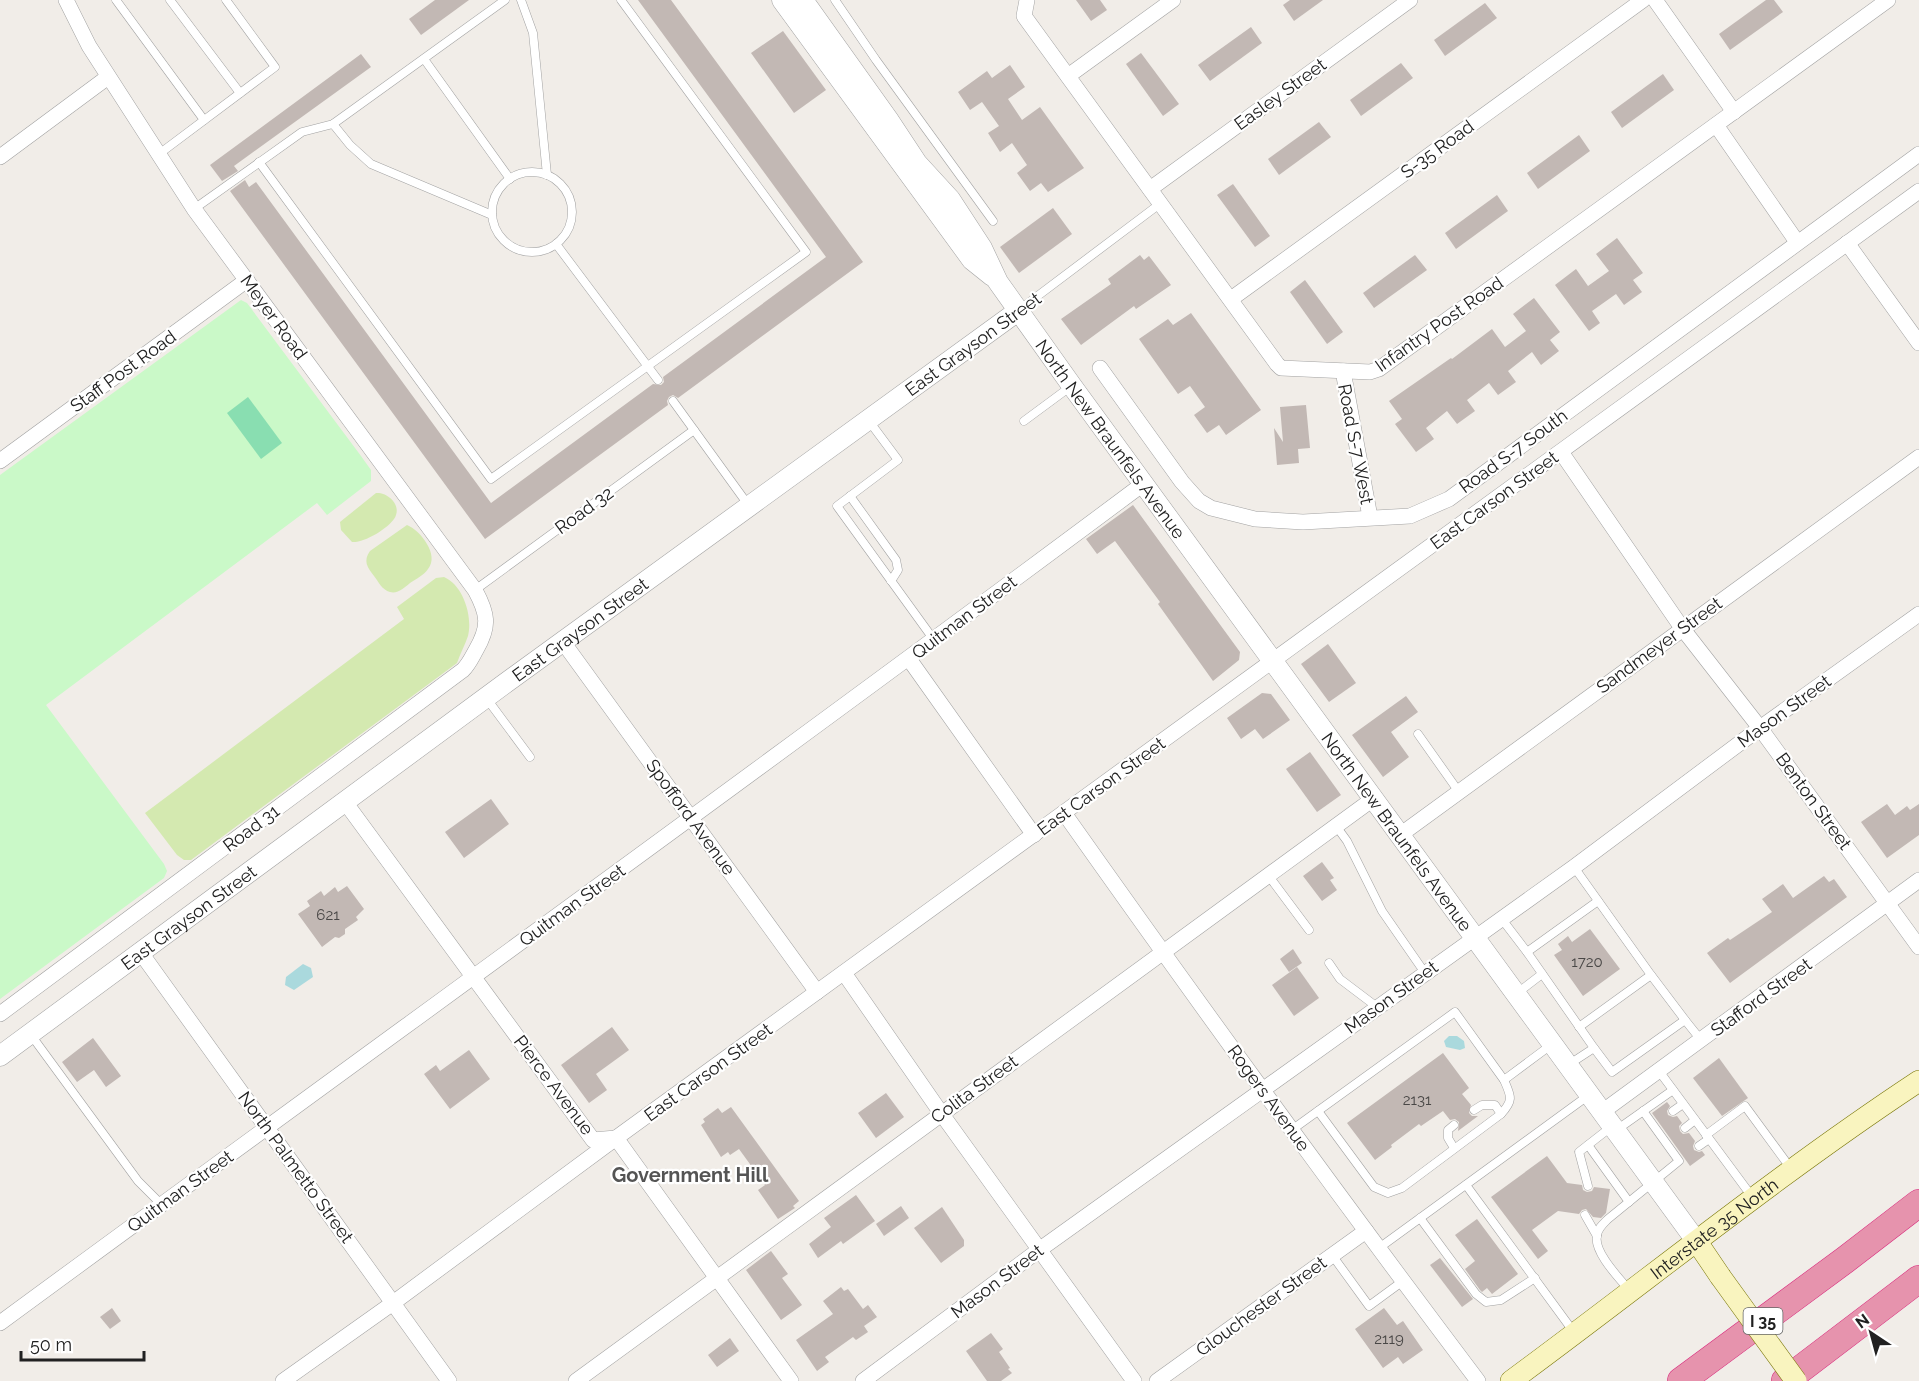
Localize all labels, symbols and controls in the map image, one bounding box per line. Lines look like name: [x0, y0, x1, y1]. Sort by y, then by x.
street label: Easley Street: [1230, 54, 1330, 134]
street label: S-35 Road: [1396, 116, 1478, 182]
street label: Meyer Road: [236, 271, 312, 363]
street label: Infantry Post Road: [1371, 272, 1507, 376]
street label: East Grayson Street: [901, 288, 1045, 400]
street label: Staff Post Road: [66, 326, 180, 416]
street label: North New Braunfels Avenue: [1032, 335, 1190, 543]
street label: Road S-7 West: [1334, 382, 1378, 506]
street label: Road S-7 South: [1455, 405, 1571, 497]
street label: East Carson Street: [1426, 447, 1562, 553]
street label: Road 32: [551, 482, 617, 538]
street label: Quitman Street: [908, 571, 1020, 663]
street label: East Grayson Street: [508, 573, 652, 685]
street label: Sandmeyer Street: [1592, 593, 1726, 697]
street label: Mason Street: [1733, 670, 1835, 752]
street label: North New Braunfels Avenue: [1318, 728, 1477, 935]
street label: East Carson Street: [1033, 733, 1169, 839]
street label: Benton Street: [1772, 748, 1856, 854]
street label: Spofford Avenue: [642, 755, 740, 879]
street label: Road 31: [219, 800, 284, 856]
street label: East Grayson Street: [117, 860, 260, 974]
street label: Quitman Street: [515, 860, 629, 950]
house number: 621: [316, 906, 340, 924]
house number: 1720: [1571, 953, 1603, 971]
street label: Stafford Street: [1707, 953, 1815, 1041]
street label: Mason Street: [1340, 956, 1442, 1038]
street label: East Carson Street: [640, 1019, 776, 1125]
street label: Pierce Avenue: [510, 1031, 599, 1139]
street label: Rogers Avenue: [1223, 1041, 1315, 1156]
street label: Colita Street: [926, 1050, 1022, 1128]
street label: North Palmetto Street: [234, 1087, 358, 1247]
house number: 2131: [1403, 1091, 1432, 1109]
street label: Quitman Street: [123, 1146, 237, 1236]
district label: Government Hill: [612, 1163, 769, 1187]
street label: Interstate 35 North: [1646, 1173, 1782, 1283]
street label: Mason Street: [947, 1240, 1047, 1322]
street label: Glouchester Street: [1192, 1252, 1330, 1360]
north arrow: [1841, 1303, 1901, 1363]
road number: I 35: [1744, 1308, 1782, 1334]
text: N: [1852, 1310, 1873, 1333]
scale bar: [21, 1324, 144, 1362]
house number: 2119: [1374, 1330, 1404, 1348]
text: 50 m: [30, 1334, 72, 1355]

